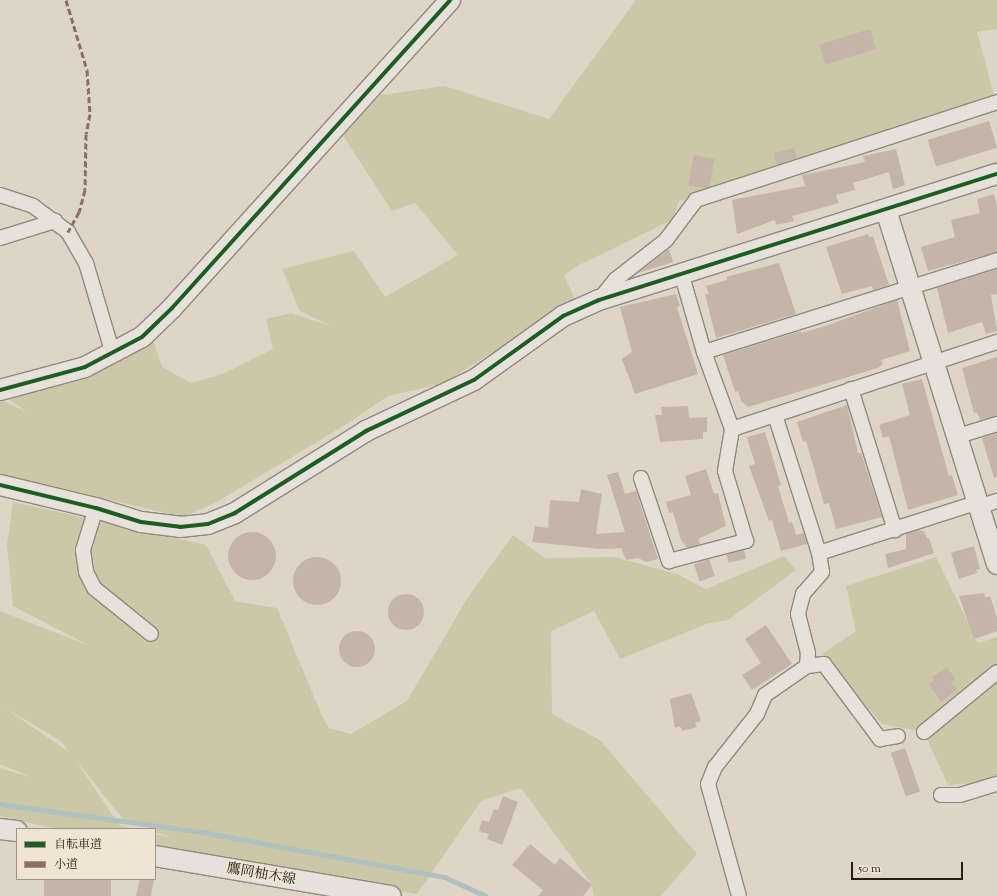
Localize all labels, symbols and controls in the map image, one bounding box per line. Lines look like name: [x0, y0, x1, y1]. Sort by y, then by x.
legend: [16, 828, 156, 880]
text: 自転車道: [54, 836, 102, 854]
scale bar: [853, 854, 965, 880]
text: 小道: [54, 856, 78, 874]
text: 50 m: [858, 860, 881, 878]
street label: 鷹岡柚木線: [225, 861, 297, 889]

